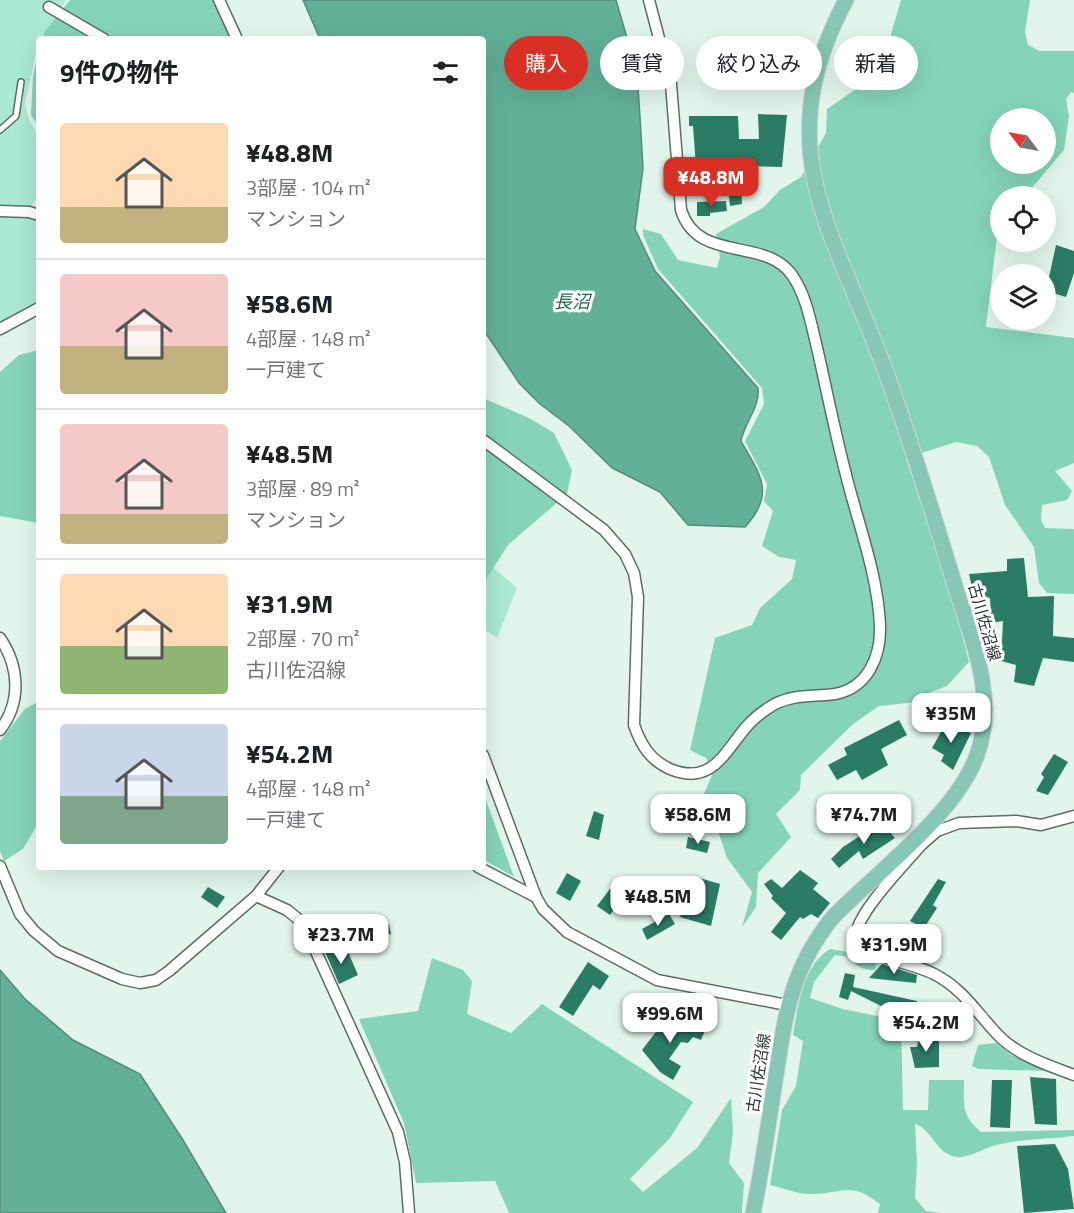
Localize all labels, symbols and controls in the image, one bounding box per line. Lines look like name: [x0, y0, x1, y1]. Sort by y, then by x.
chip: 購入: [504, 36, 588, 90]
chip: 賃貸: [600, 36, 684, 90]
chip: 絞り込み: [696, 36, 822, 90]
chip: 新着: [834, 36, 918, 90]
text: 9件の物件: [60, 53, 179, 92]
icon: filters: [429, 56, 462, 89]
north arrow: [990, 108, 1056, 174]
map controls: [990, 108, 1056, 330]
text: ¥48.8M: [246, 133, 333, 172]
icon: home: [108, 147, 180, 219]
pin: ¥48.8M: [662, 157, 760, 208]
text: ¥48.8M: [677, 161, 745, 192]
text: 3部屋 · 104 m²: [246, 172, 371, 203]
button: locate: [990, 186, 1056, 252]
text: マンション: [246, 203, 346, 234]
button: layers: [990, 264, 1056, 330]
text: ¥58.6M: [246, 284, 333, 323]
water label: 長沼: [554, 288, 593, 315]
icon: home: [108, 298, 180, 370]
text: 4部屋 · 148 m²: [246, 323, 371, 354]
text: 一戸建て: [246, 354, 326, 385]
text: ¥48.5M: [246, 434, 333, 473]
icon: home: [108, 448, 180, 520]
text: 3部屋 · 89 m²: [246, 473, 359, 504]
text: マンション: [246, 504, 346, 535]
street label: 古川佐沼線: [962, 580, 1008, 664]
text: ¥31.9M: [246, 584, 333, 623]
icon: home: [108, 598, 180, 670]
text: 2部屋 · 70 m²: [246, 623, 359, 654]
text: 古川佐沼線: [246, 654, 346, 685]
pin: ¥35M: [915, 693, 987, 744]
text: ¥35M: [926, 697, 976, 728]
text: ¥54.2M: [246, 734, 333, 773]
icon: home: [108, 748, 180, 820]
text: 4部屋 · 148 m²: [246, 773, 371, 804]
pin: ¥58.6M: [649, 794, 747, 845]
pin: ¥74.7M: [815, 794, 913, 845]
text: ¥58.6M: [664, 798, 732, 829]
text: ¥74.7M: [830, 798, 898, 829]
text: 一戸建て: [246, 804, 326, 835]
pin: ¥48.5M: [609, 876, 707, 927]
text: ¥48.5M: [624, 880, 692, 911]
pin: ¥23.7M: [292, 914, 390, 965]
text: ¥23.7M: [307, 918, 375, 949]
pin: ¥31.9M: [845, 924, 943, 975]
text: ¥31.9M: [860, 928, 928, 959]
pin: ¥99.6M: [621, 993, 719, 1044]
text: ¥99.6M: [636, 997, 704, 1028]
pin: ¥54.2M: [877, 1002, 975, 1053]
text: ¥54.2M: [892, 1006, 960, 1037]
street label: 古川佐沼線: [740, 1032, 776, 1114]

